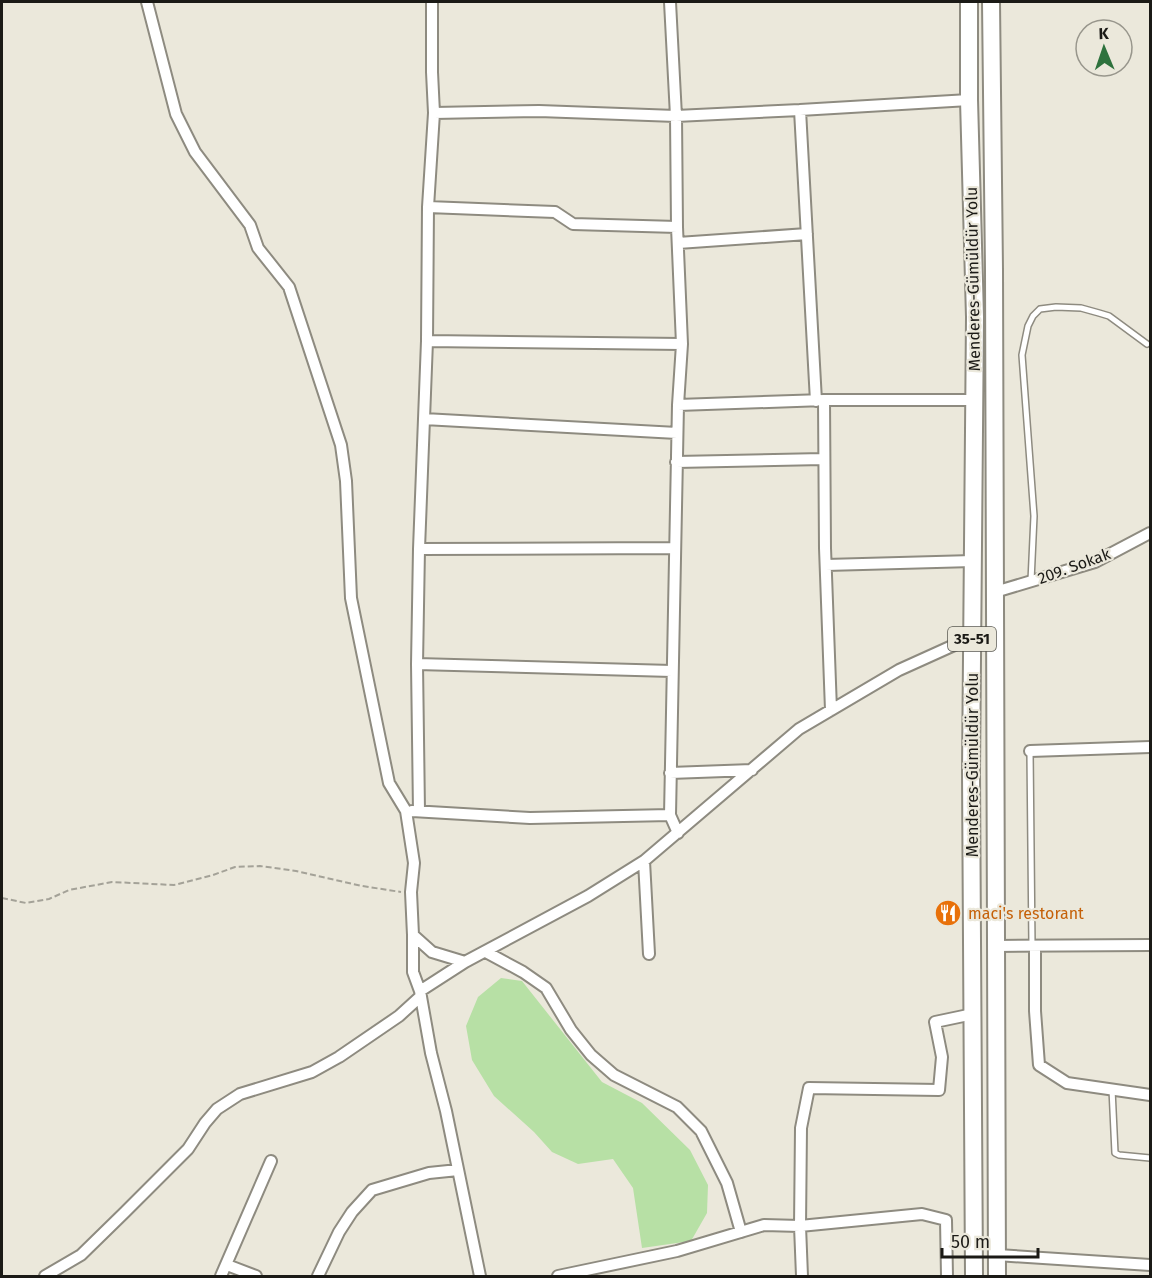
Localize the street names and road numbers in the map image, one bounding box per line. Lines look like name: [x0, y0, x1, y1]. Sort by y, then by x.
street label: Menderes-Gümüldür Yolu: [962, 187, 984, 371]
street label: 209. Sokak: [1035, 544, 1114, 588]
road number: 35-51: [948, 627, 996, 651]
street label: Menderes-Gümüldür Yolu: [963, 673, 982, 857]

